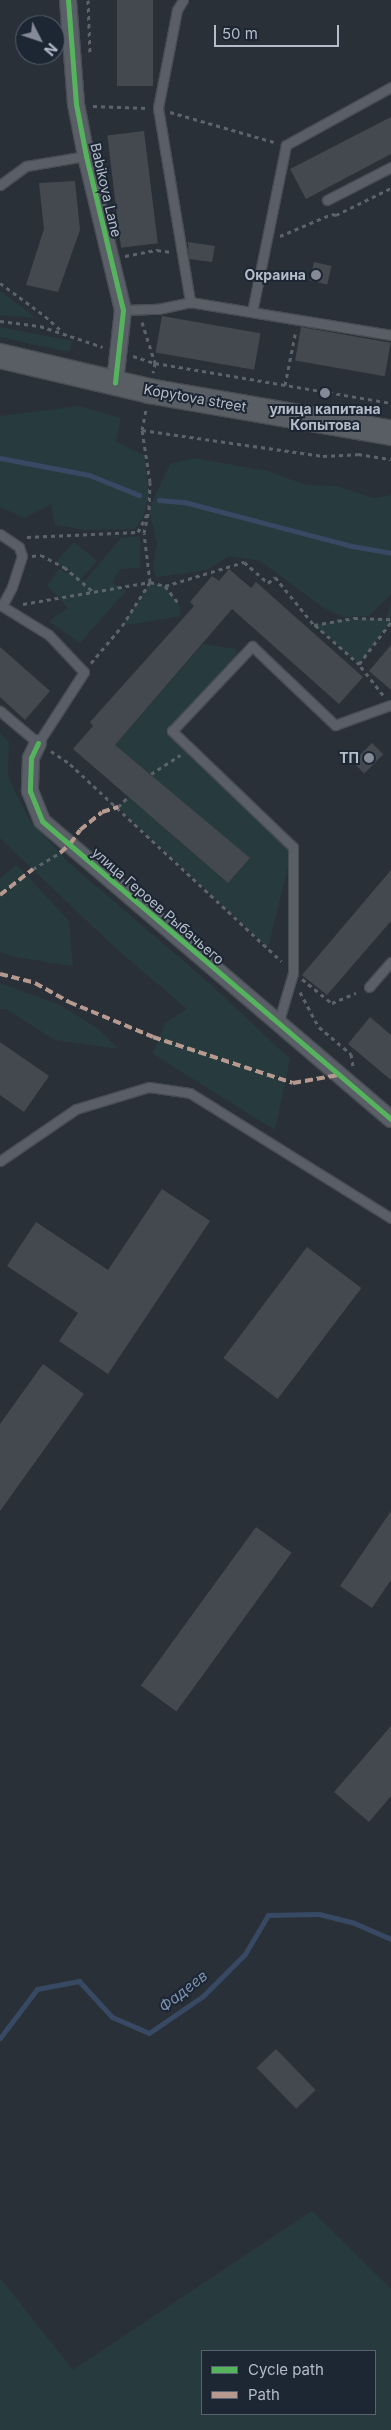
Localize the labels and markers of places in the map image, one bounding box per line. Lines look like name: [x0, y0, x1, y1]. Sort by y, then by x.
place label: Окраина: [244, 267, 306, 283]
marker: Окраина: [310, 269, 322, 281]
marker: улица капитана Копытова: [319, 387, 331, 399]
place label: улица капитана Копытова: [269, 401, 381, 434]
place label: ТП: [339, 750, 359, 766]
marker: ТП: [363, 752, 375, 764]

